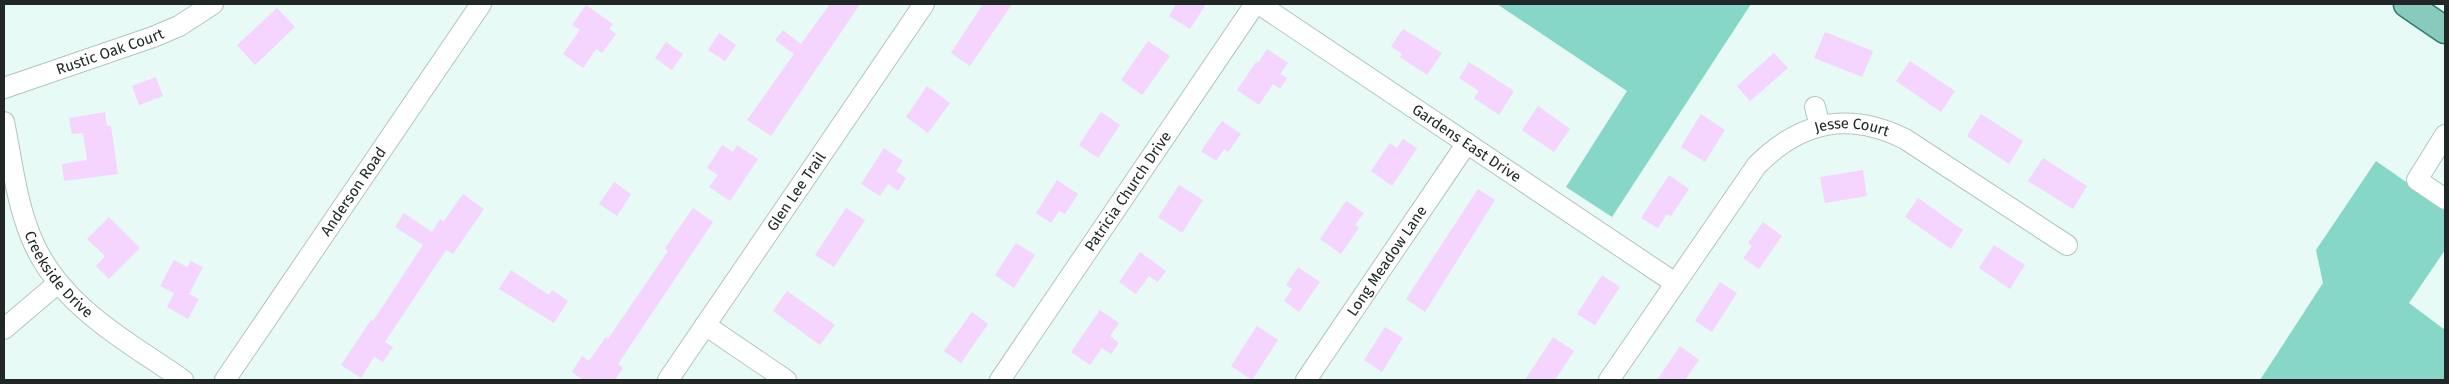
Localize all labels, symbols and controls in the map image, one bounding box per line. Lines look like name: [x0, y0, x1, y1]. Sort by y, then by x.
street label: Rustic Oak Court: [54, 24, 167, 78]
street label: Gardens East Drive: [1409, 100, 1525, 186]
street label: Jesse Court: [1812, 114, 1892, 140]
street label: Patricia Church Drive: [1081, 128, 1175, 255]
street label: Anderson Road: [317, 144, 390, 239]
street label: Glen Lee Trail: [763, 148, 830, 234]
street label: Long Meadow Lane: [1343, 202, 1431, 319]
street label: Creekside Drive: [20, 228, 97, 322]

